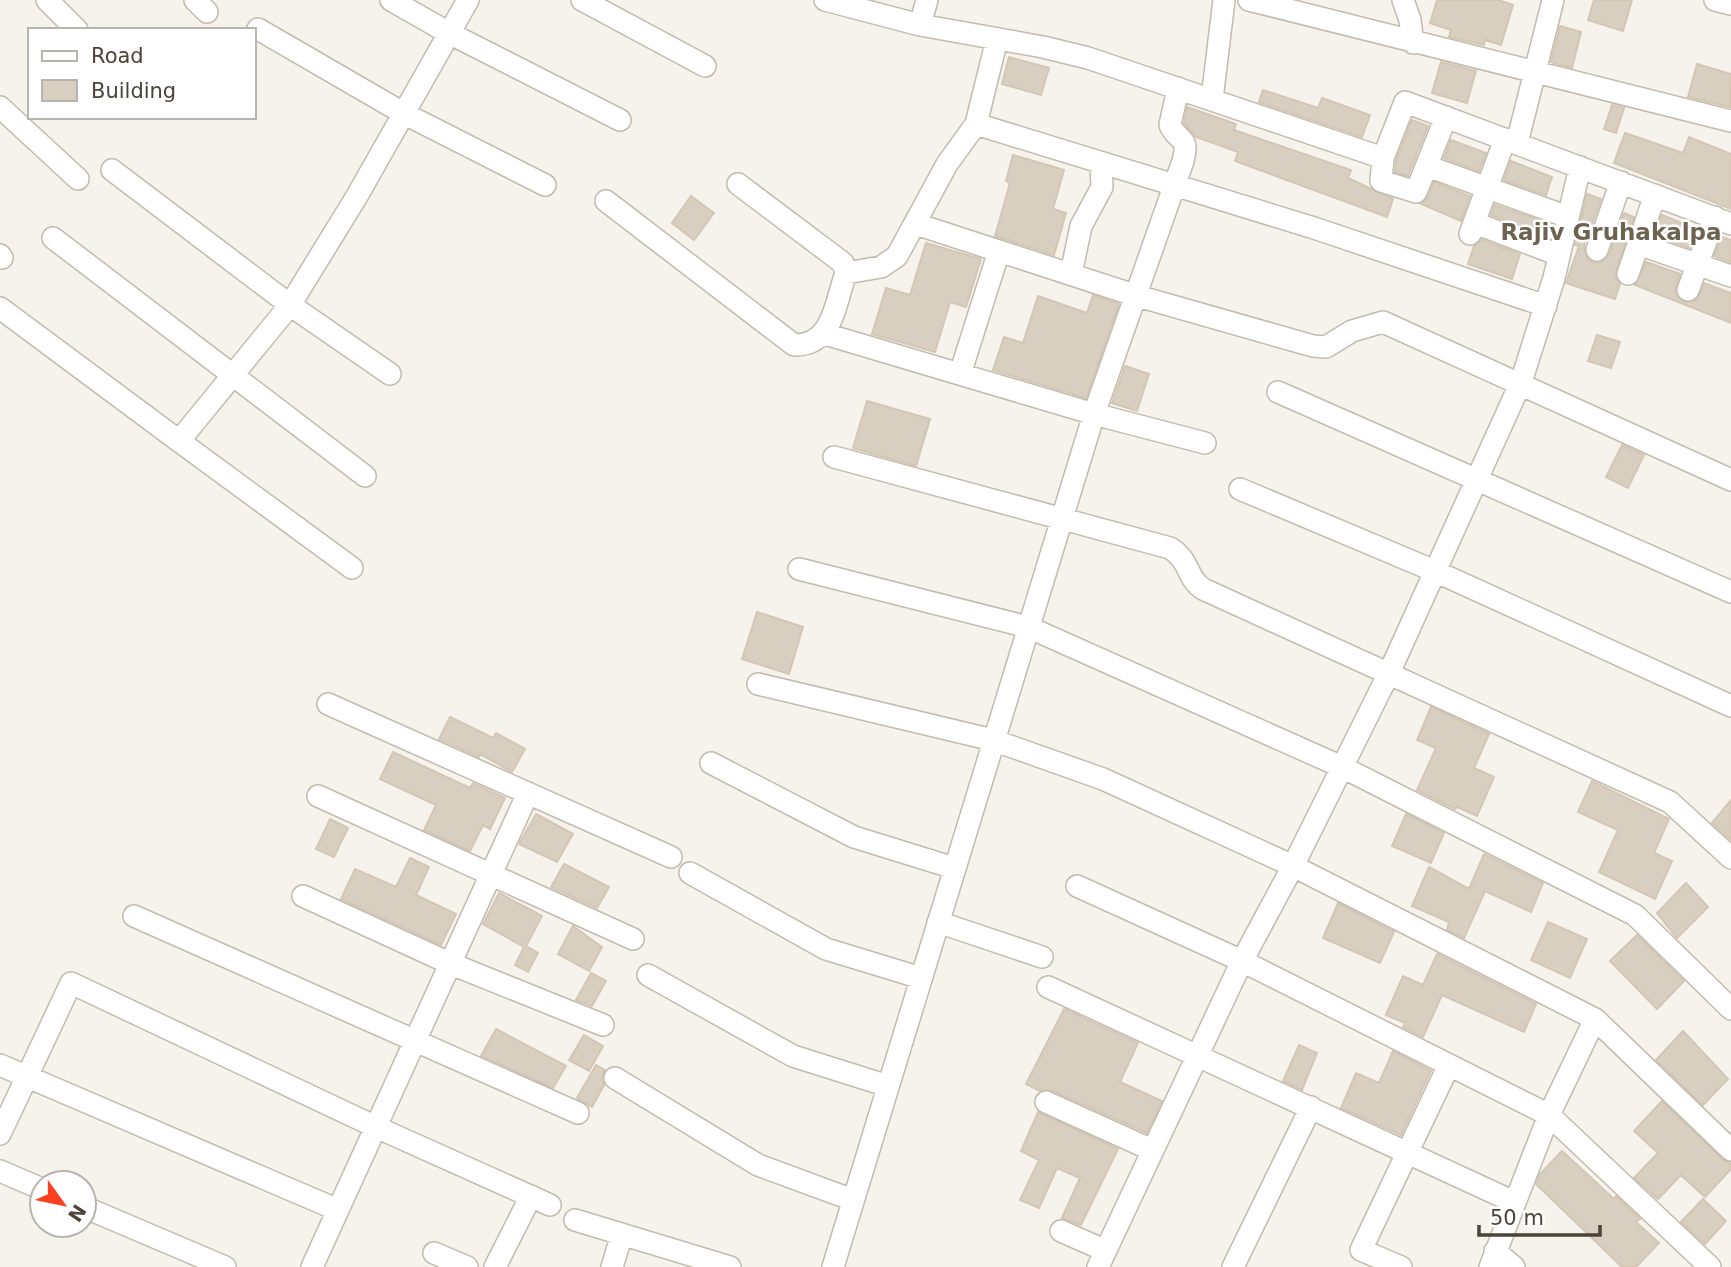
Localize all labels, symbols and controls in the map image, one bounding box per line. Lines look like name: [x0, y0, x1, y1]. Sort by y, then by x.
legend: [28, 28, 256, 119]
text: Road: [91, 44, 144, 68]
text: Building: [91, 79, 176, 103]
district label: Rajiv Gruhakalpa: [1500, 219, 1722, 245]
north arrow: [28, 1169, 98, 1239]
scale bar: [1479, 1194, 1600, 1238]
text: N: [64, 1201, 91, 1226]
text: 50 m: [1490, 1206, 1544, 1230]

